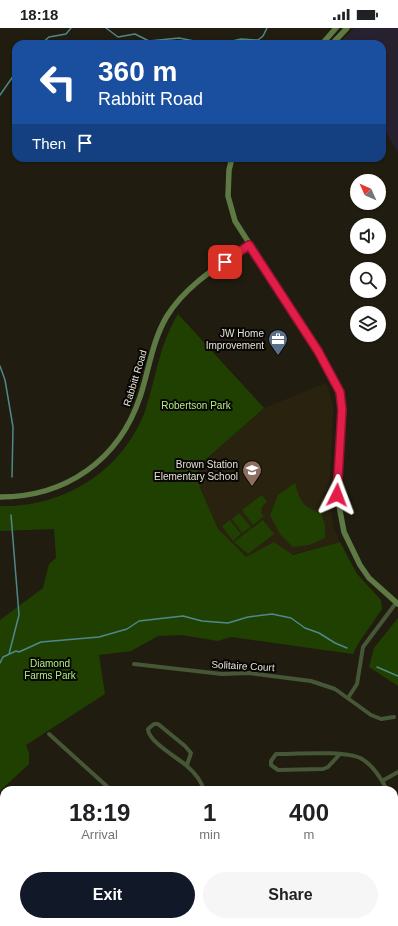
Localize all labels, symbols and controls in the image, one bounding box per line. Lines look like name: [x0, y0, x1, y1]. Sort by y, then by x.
text: 18:18: [20, 6, 58, 23]
icon: left: [32, 56, 84, 108]
text: 360 m: [98, 56, 177, 87]
text: Rabbitt Road: [98, 89, 203, 109]
icon: arrive: [74, 132, 96, 154]
text: Then: [32, 135, 66, 152]
north arrow: [350, 174, 386, 210]
map controls: [350, 174, 386, 342]
button: sound: [350, 218, 386, 254]
pin: [208, 245, 242, 279]
icon: arrive: [214, 251, 236, 273]
button: search: [350, 262, 386, 298]
button: layers: [350, 306, 386, 342]
place label: JW Home Improvement: [206, 328, 264, 351]
office icon: JW Home Improvement: [267, 328, 289, 356]
street label: Rabbitt Road: [121, 348, 149, 408]
park label: Robertson Park: [161, 400, 232, 411]
place label: Brown Station Elementary School: [154, 459, 238, 482]
school or university icon: Brown Station Elementary School: [241, 459, 263, 487]
position arrow: [316, 474, 358, 516]
park label: Diamond Farms Park: [24, 658, 77, 681]
street label: Solitaire Court: [211, 659, 275, 673]
text: 18:19: [69, 799, 130, 826]
text: 1: [203, 799, 216, 826]
text: 400: [289, 799, 329, 826]
text: Arrival: [81, 827, 118, 842]
text: min: [199, 827, 220, 842]
text: m: [304, 827, 314, 842]
button: Exit: [20, 872, 195, 918]
button: Share: [203, 872, 378, 918]

